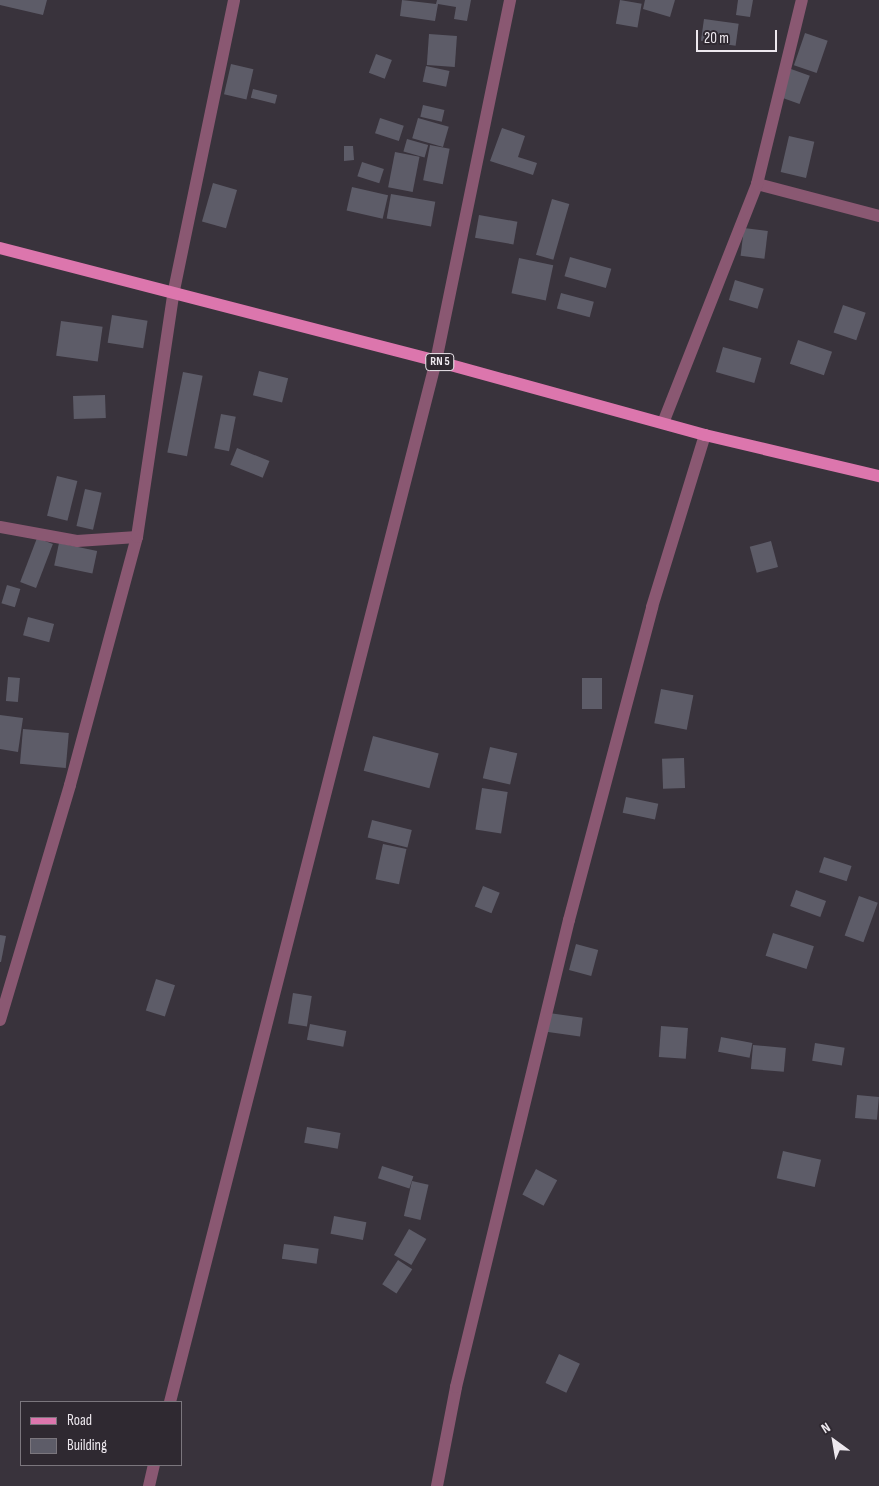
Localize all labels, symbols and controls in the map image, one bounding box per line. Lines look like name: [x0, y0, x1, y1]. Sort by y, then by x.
scale bar: [699, 20, 780, 52]
text: 20 m: [704, 29, 729, 48]
road number: RN 5: [425, 352, 455, 372]
legend: [20, 1401, 182, 1466]
text: Road: [67, 1411, 92, 1430]
north arrow: [809, 1416, 859, 1466]
text: N: [818, 1419, 833, 1437]
text: Building: [67, 1436, 107, 1455]

